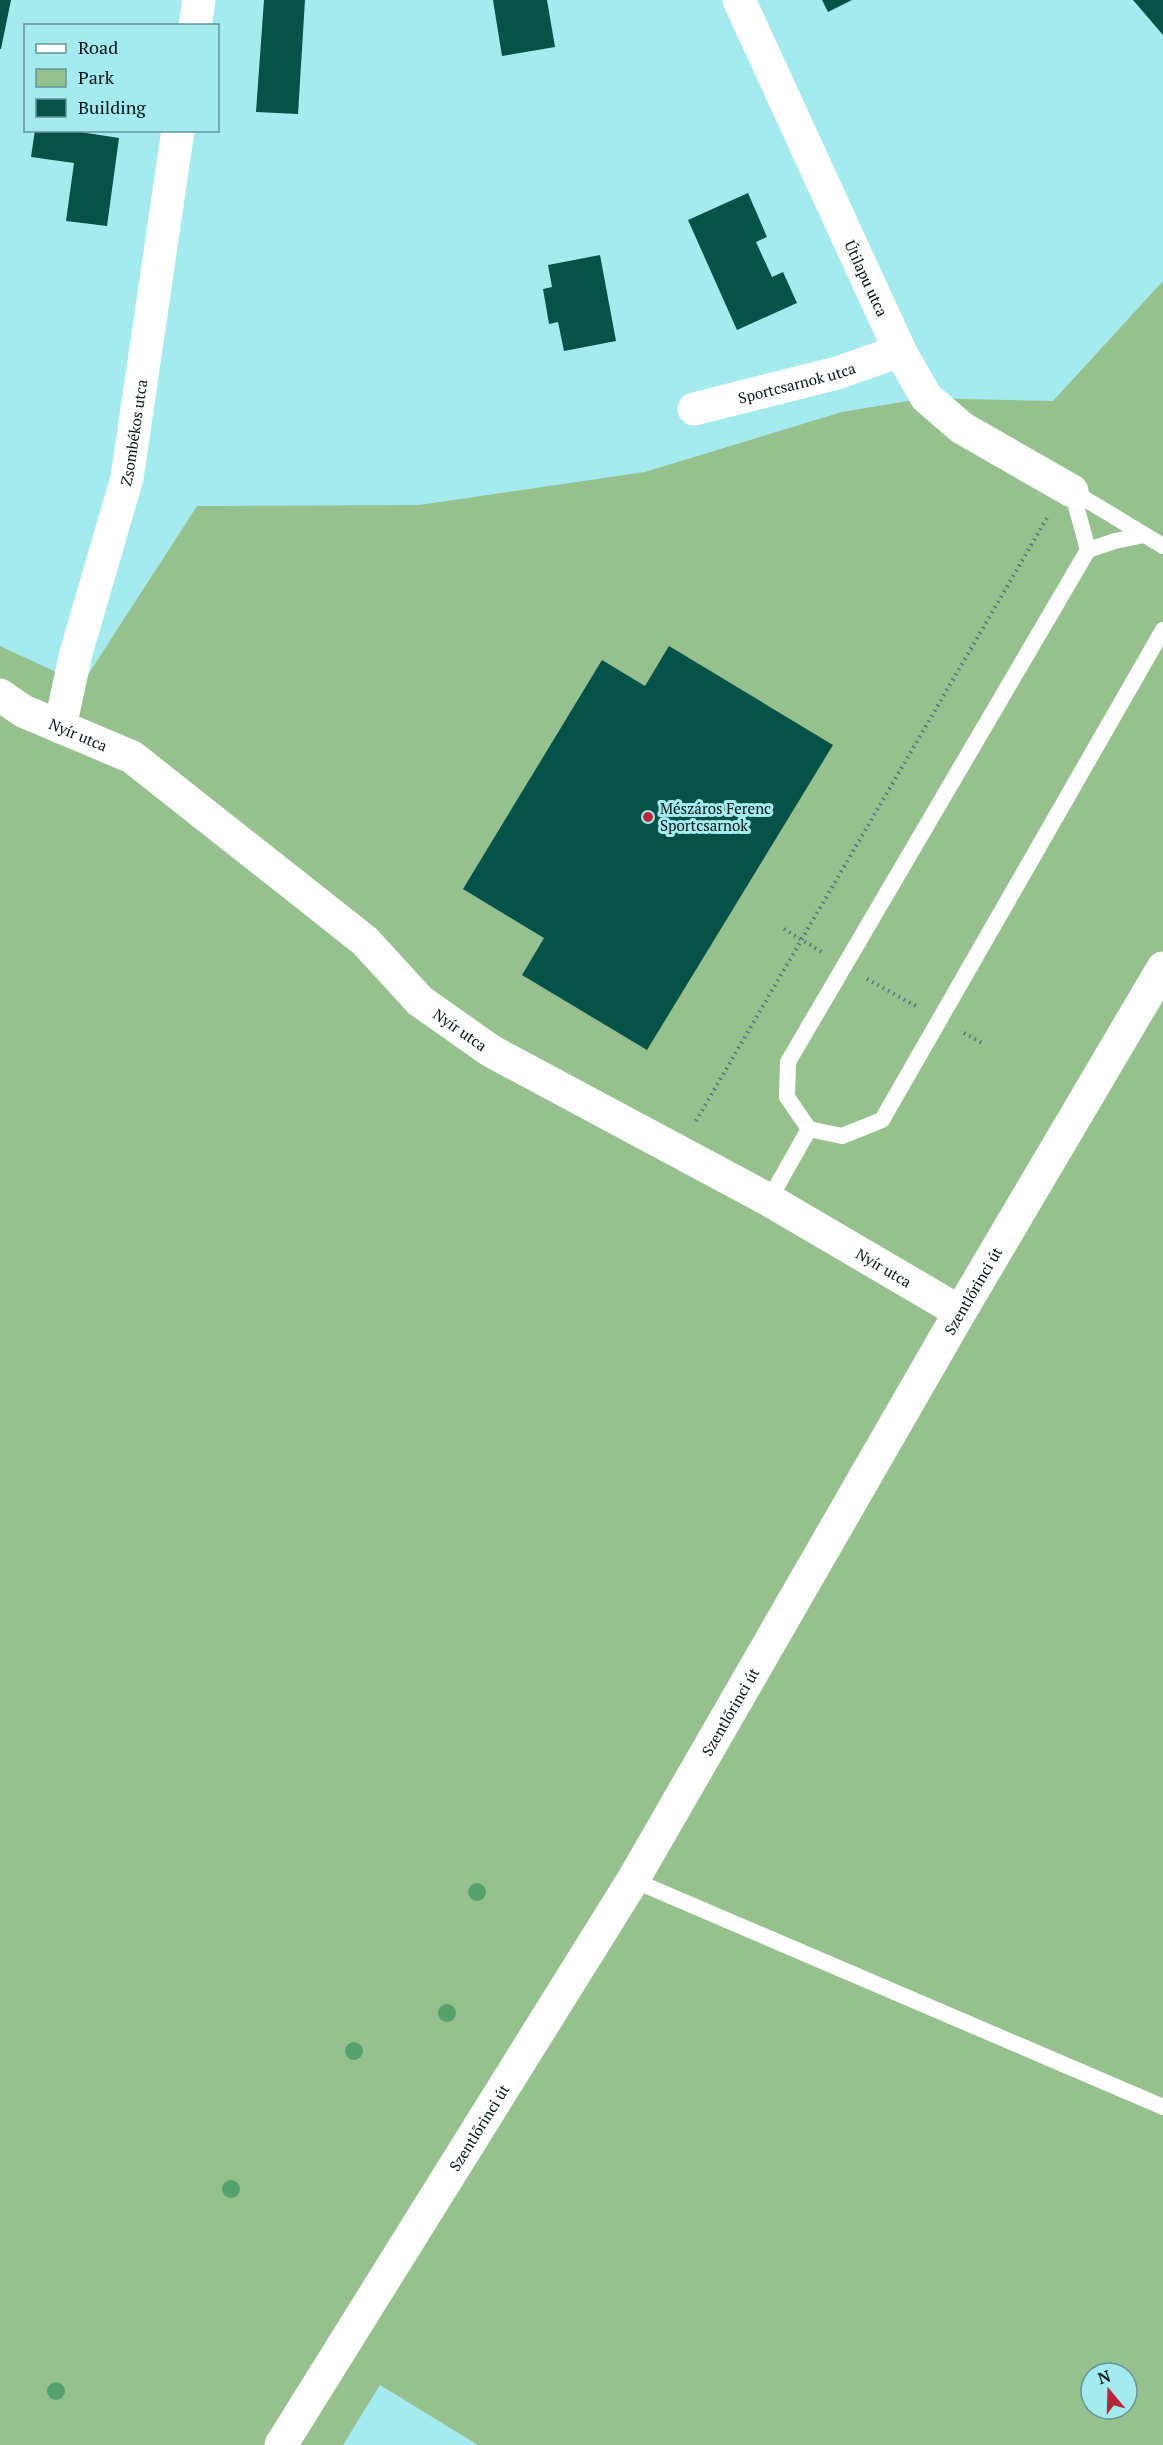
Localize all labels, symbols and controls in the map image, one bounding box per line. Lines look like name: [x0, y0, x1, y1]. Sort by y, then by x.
legend: [24, 24, 219, 132]
text: Road: [78, 35, 118, 59]
text: Park: [78, 65, 115, 89]
text: Building: [78, 95, 146, 119]
street label: Útilapu utca: [840, 237, 893, 320]
street label: Sportcsarnok utca: [736, 357, 858, 408]
street label: Zsombékos utca: [115, 377, 151, 488]
street label: Nyír utca: [46, 713, 111, 756]
place label: Mészáros Ferenc Sportcsarnok: [660, 798, 771, 835]
marker: Mészáros Ferenc Sportcsarnok: [641, 810, 655, 824]
street label: Nyír utca: [430, 1004, 492, 1055]
street label: Nyír utca: [852, 1243, 916, 1292]
street label: Szentlőrinci út: [939, 1243, 1007, 1338]
street label: Szentlőrinci út: [697, 1664, 763, 1759]
street label: Szentlőrinci út: [444, 2080, 514, 2175]
north arrow: [1079, 2361, 1139, 2421]
text: N: [1095, 2364, 1113, 2389]

